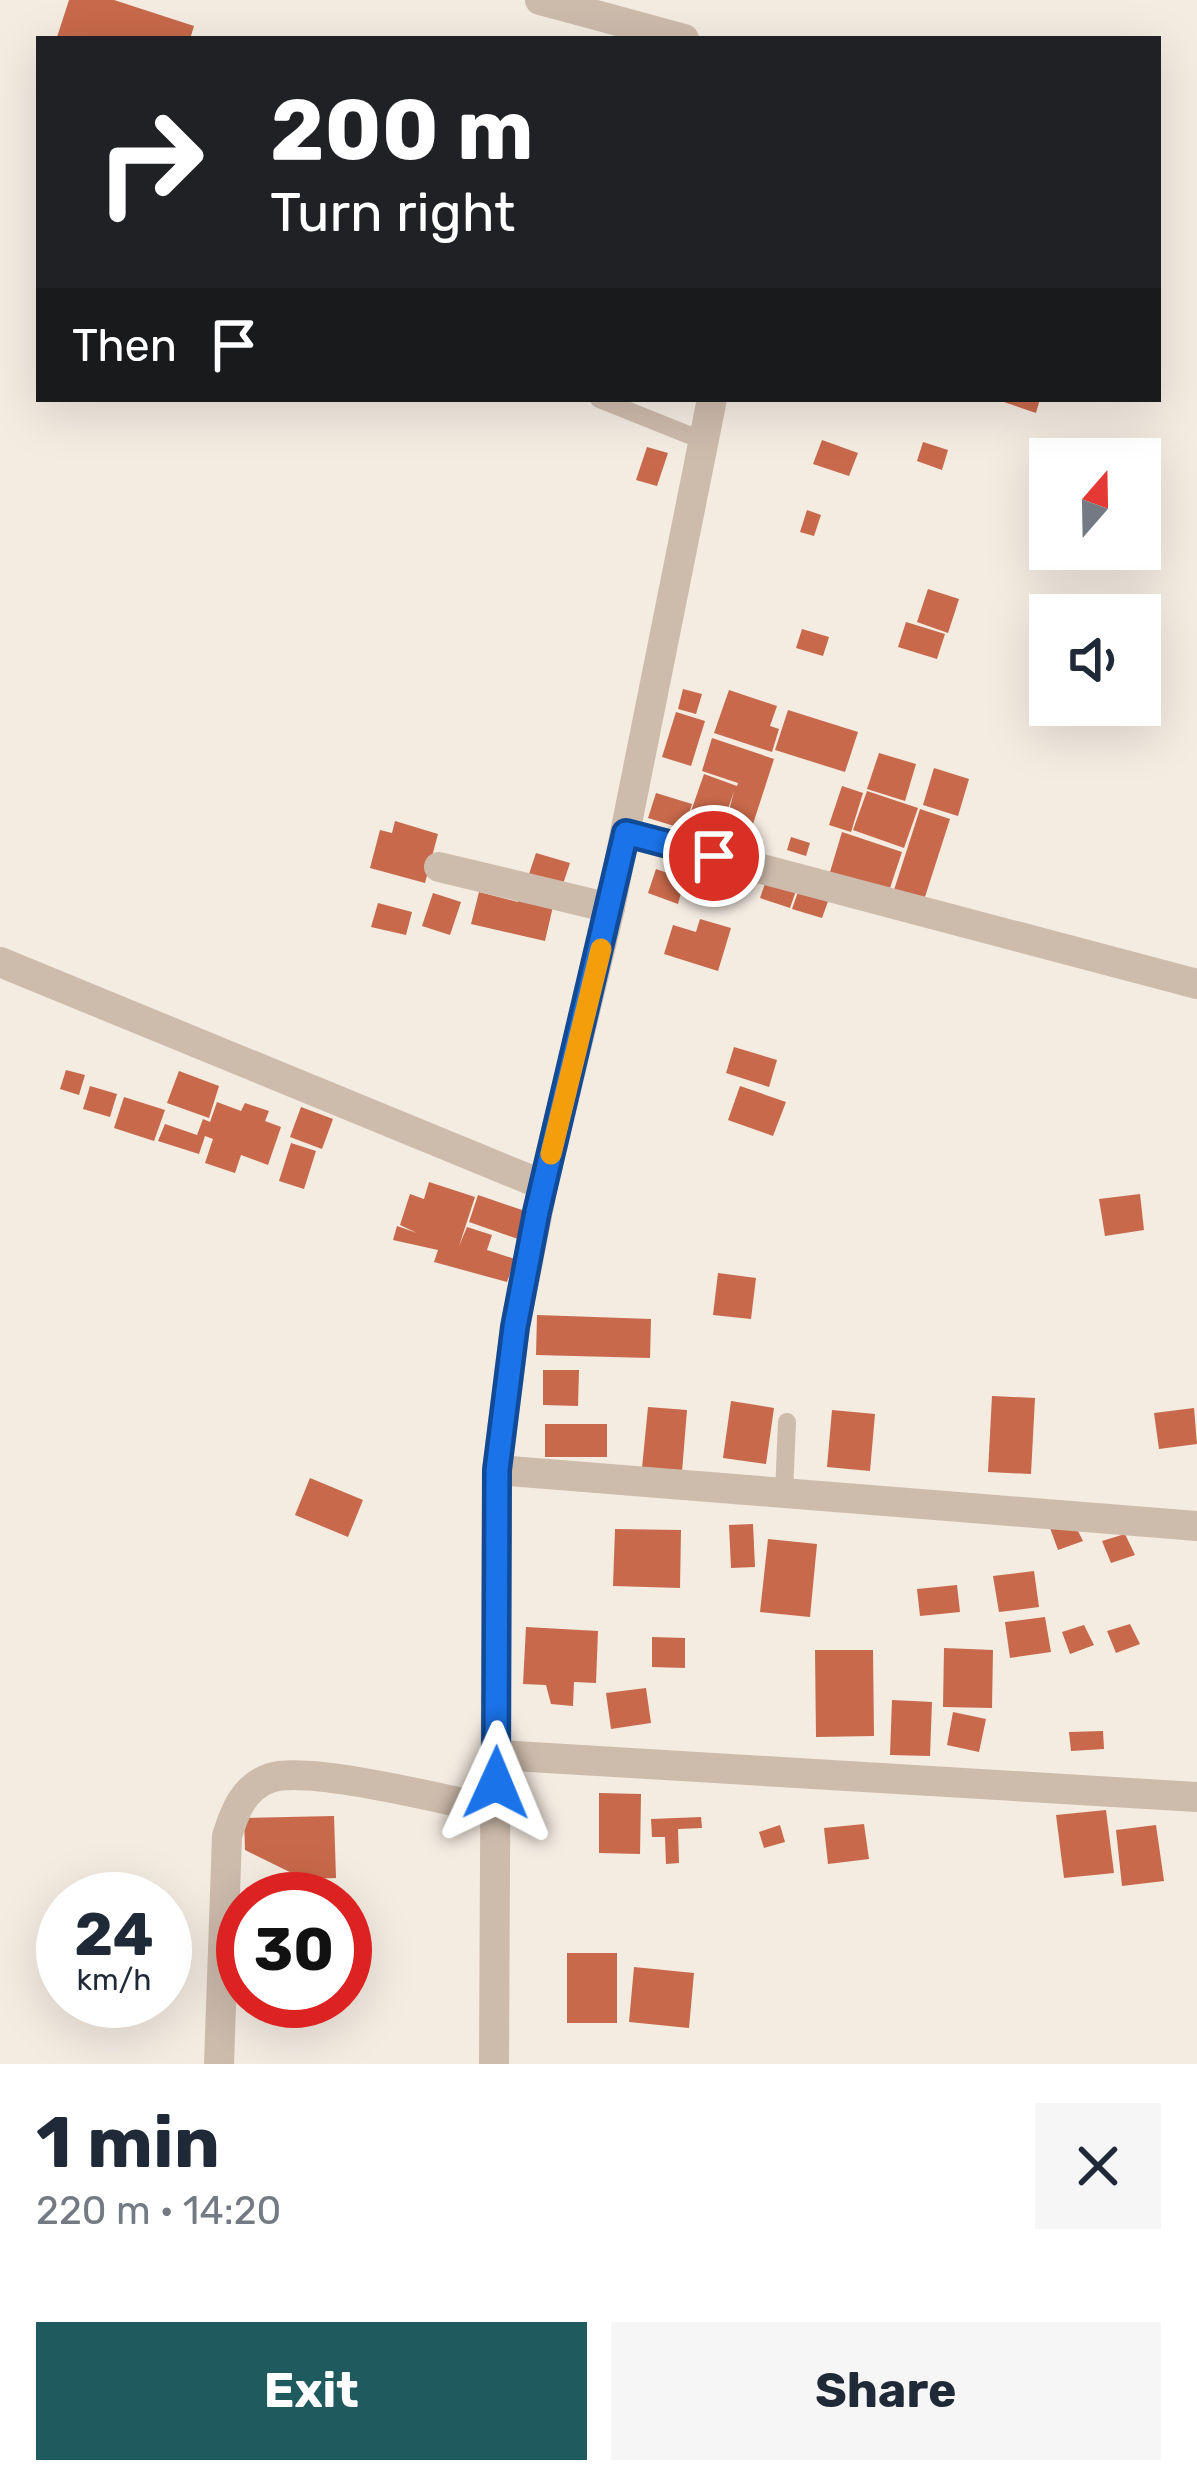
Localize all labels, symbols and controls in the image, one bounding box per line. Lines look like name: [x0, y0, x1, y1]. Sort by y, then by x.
text: 200 m: [270, 80, 534, 180]
icon: right: [72, 84, 228, 240]
text: Turn right: [270, 181, 515, 245]
icon: arrive: [201, 312, 267, 378]
text: Then: [72, 319, 177, 372]
north arrow: [1029, 438, 1161, 570]
map controls: [1029, 438, 1161, 726]
button: sound: [1029, 594, 1161, 726]
pin: [663, 805, 765, 907]
icon: arrive: [681, 823, 747, 889]
position arrow: [433, 1720, 559, 1846]
speed limit sign: 30: [216, 1872, 372, 2028]
text: 24: [74, 1899, 154, 1970]
text: km/h: [77, 1962, 151, 1998]
text: 1 min: [36, 2100, 220, 2185]
button: close: [1035, 2103, 1161, 2229]
text: 220 m · 14:20: [36, 2188, 281, 2234]
button: Exit: [36, 2322, 587, 2460]
button: Share: [611, 2322, 1161, 2460]

